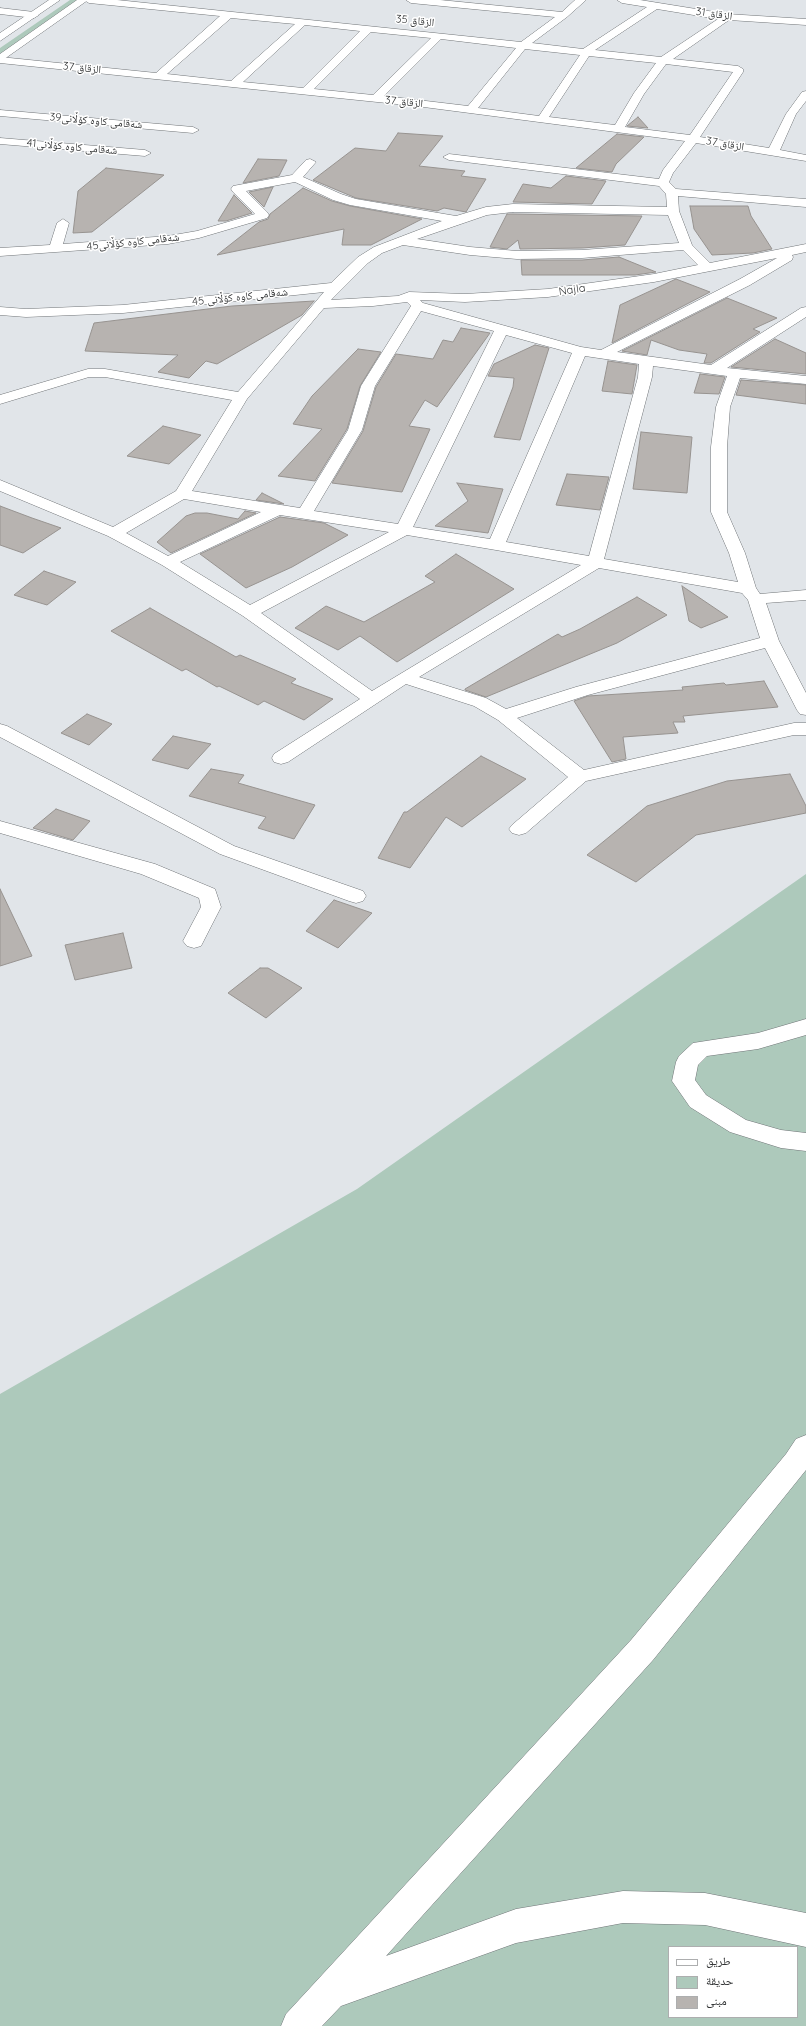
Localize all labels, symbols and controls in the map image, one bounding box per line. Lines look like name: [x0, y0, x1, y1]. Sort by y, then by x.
street label: الزقاق 31: [695, 5, 733, 23]
street label: الزقاق 35: [395, 12, 435, 30]
street label: الزقاق 37: [62, 59, 102, 77]
street label: الزقاق 37: [384, 93, 424, 111]
street label: شەقامی کاوە کۆڵانی39: [49, 110, 143, 132]
street label: الزقاق 37: [705, 134, 745, 154]
street label: شەقامی کاوە کۆڵانی41: [26, 136, 118, 158]
street label: شەقامی کاوە کۆڵانی45: [86, 231, 180, 253]
street label: Najla: [558, 282, 586, 298]
street label: شەقامی کاوە کۆڵانی 45: [192, 285, 288, 309]
legend: [668, 1946, 798, 2018]
text: طريق: [706, 1953, 731, 1968]
text: حديقة: [706, 1973, 734, 1988]
text: مبنى: [706, 1993, 727, 2008]

